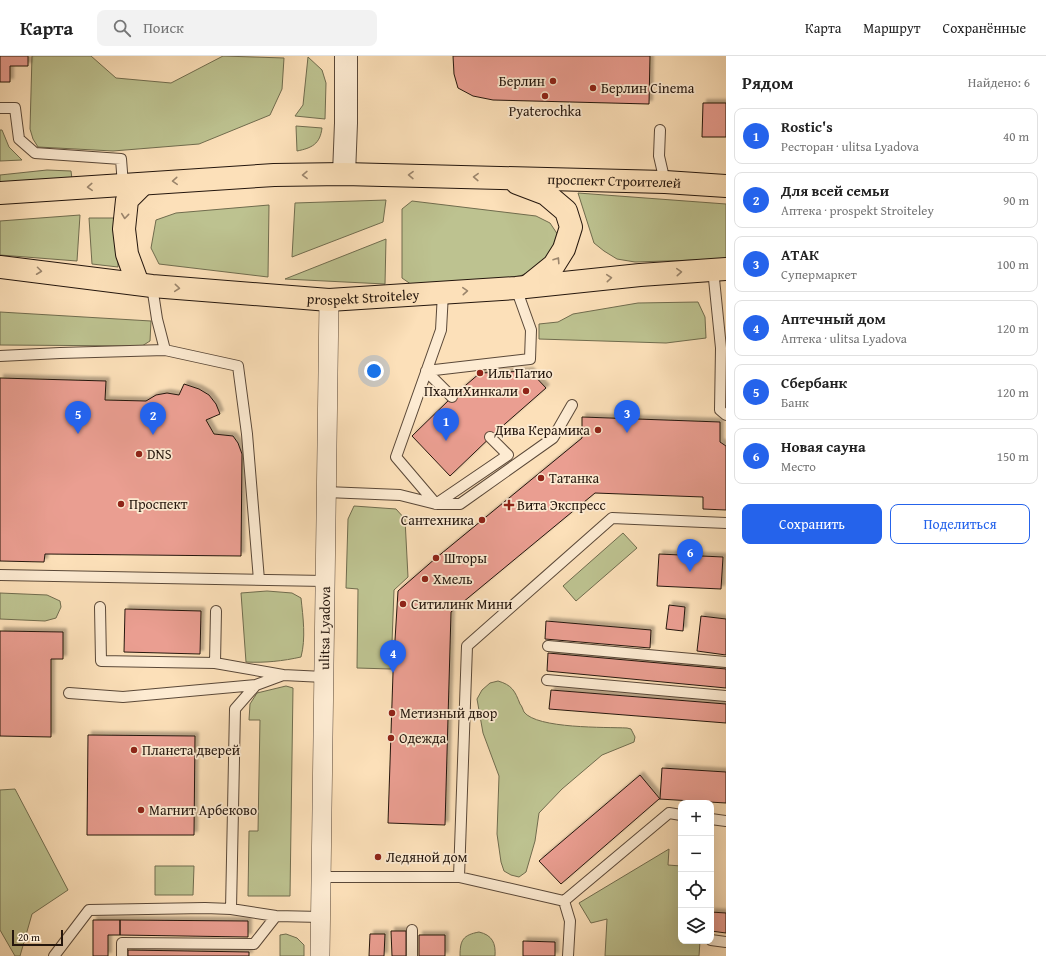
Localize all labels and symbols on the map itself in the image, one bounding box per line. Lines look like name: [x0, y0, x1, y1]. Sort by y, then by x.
place label: Берлин: [499, 71, 545, 91]
marker: Берлин: [548, 76, 558, 86]
place label: Берлин Cinema: [601, 78, 695, 98]
marker: Берлин Cinema: [588, 83, 598, 93]
marker: Pyaterochka: [540, 91, 550, 101]
place label: Pyaterochka: [509, 101, 582, 121]
street label: проспект Строителей: [547, 169, 682, 193]
one-way arrow: [302, 170, 308, 179]
one-way arrow: [408, 171, 414, 179]
one-way arrow: [473, 172, 479, 181]
one-way arrow: [172, 177, 178, 186]
one-way arrow: [87, 183, 93, 191]
one-way arrow: [121, 213, 130, 220]
one-way arrow: [552, 257, 560, 264]
one-way arrow: [36, 267, 42, 276]
one-way arrow: [676, 268, 682, 277]
one-way arrow: [606, 274, 612, 283]
one-way arrow: [174, 283, 180, 292]
street label: prospekt Stroiteley: [306, 284, 420, 310]
one-way arrow: [462, 287, 469, 296]
your location: [364, 361, 384, 381]
place label: Иль Патио: [488, 363, 553, 383]
marker: Иль Патио: [475, 368, 485, 378]
place label: ПхалиХинкали: [424, 381, 518, 401]
marker: ПхалиХинкали: [521, 386, 531, 396]
pin: 3: [614, 400, 640, 433]
pin: 5: [65, 401, 91, 434]
pin: 2: [140, 402, 166, 435]
pin: 1: [433, 408, 459, 441]
place label: Дива Керамика: [493, 420, 590, 440]
marker: Дива Керамика: [593, 425, 603, 435]
place label: DNS: [147, 444, 172, 464]
marker: DNS: [134, 449, 144, 459]
place label: Татанка: [549, 468, 599, 488]
marker: Татанка: [536, 473, 546, 483]
place label: Проспект: [129, 494, 188, 514]
place label: Вита Экспресс: [517, 495, 606, 515]
marker: Проспект: [116, 499, 126, 509]
marker: Вита Экспресс: [504, 500, 514, 510]
place label: Сантехника: [401, 510, 474, 530]
marker: Сантехника: [477, 515, 487, 525]
pin: 6: [677, 539, 703, 572]
place label: Шторы: [444, 548, 487, 568]
marker: Шторы: [431, 553, 441, 563]
place label: Хмель: [433, 569, 473, 589]
marker: Хмель: [420, 574, 430, 584]
street label: ulitsa Lyadova: [314, 586, 335, 670]
place label: Ситилинк Мини: [411, 594, 512, 614]
marker: Ситилинк Мини: [398, 599, 408, 609]
pin: 4: [380, 640, 406, 673]
place label: Метизный двор: [400, 703, 498, 723]
marker: Метизный двор: [387, 708, 397, 718]
place label: Одежда: [399, 728, 447, 748]
marker: Одежда: [386, 733, 396, 743]
place label: Планета дверей: [142, 740, 240, 760]
marker: Планета дверей: [129, 745, 139, 755]
place label: Магнит Арбеково: [149, 800, 257, 820]
marker: Магнит Арбеково: [136, 805, 146, 815]
place label: Ледяной дом: [386, 847, 468, 867]
marker: Ледяной дом: [373, 852, 383, 862]
scale bar: [12, 928, 63, 947]

